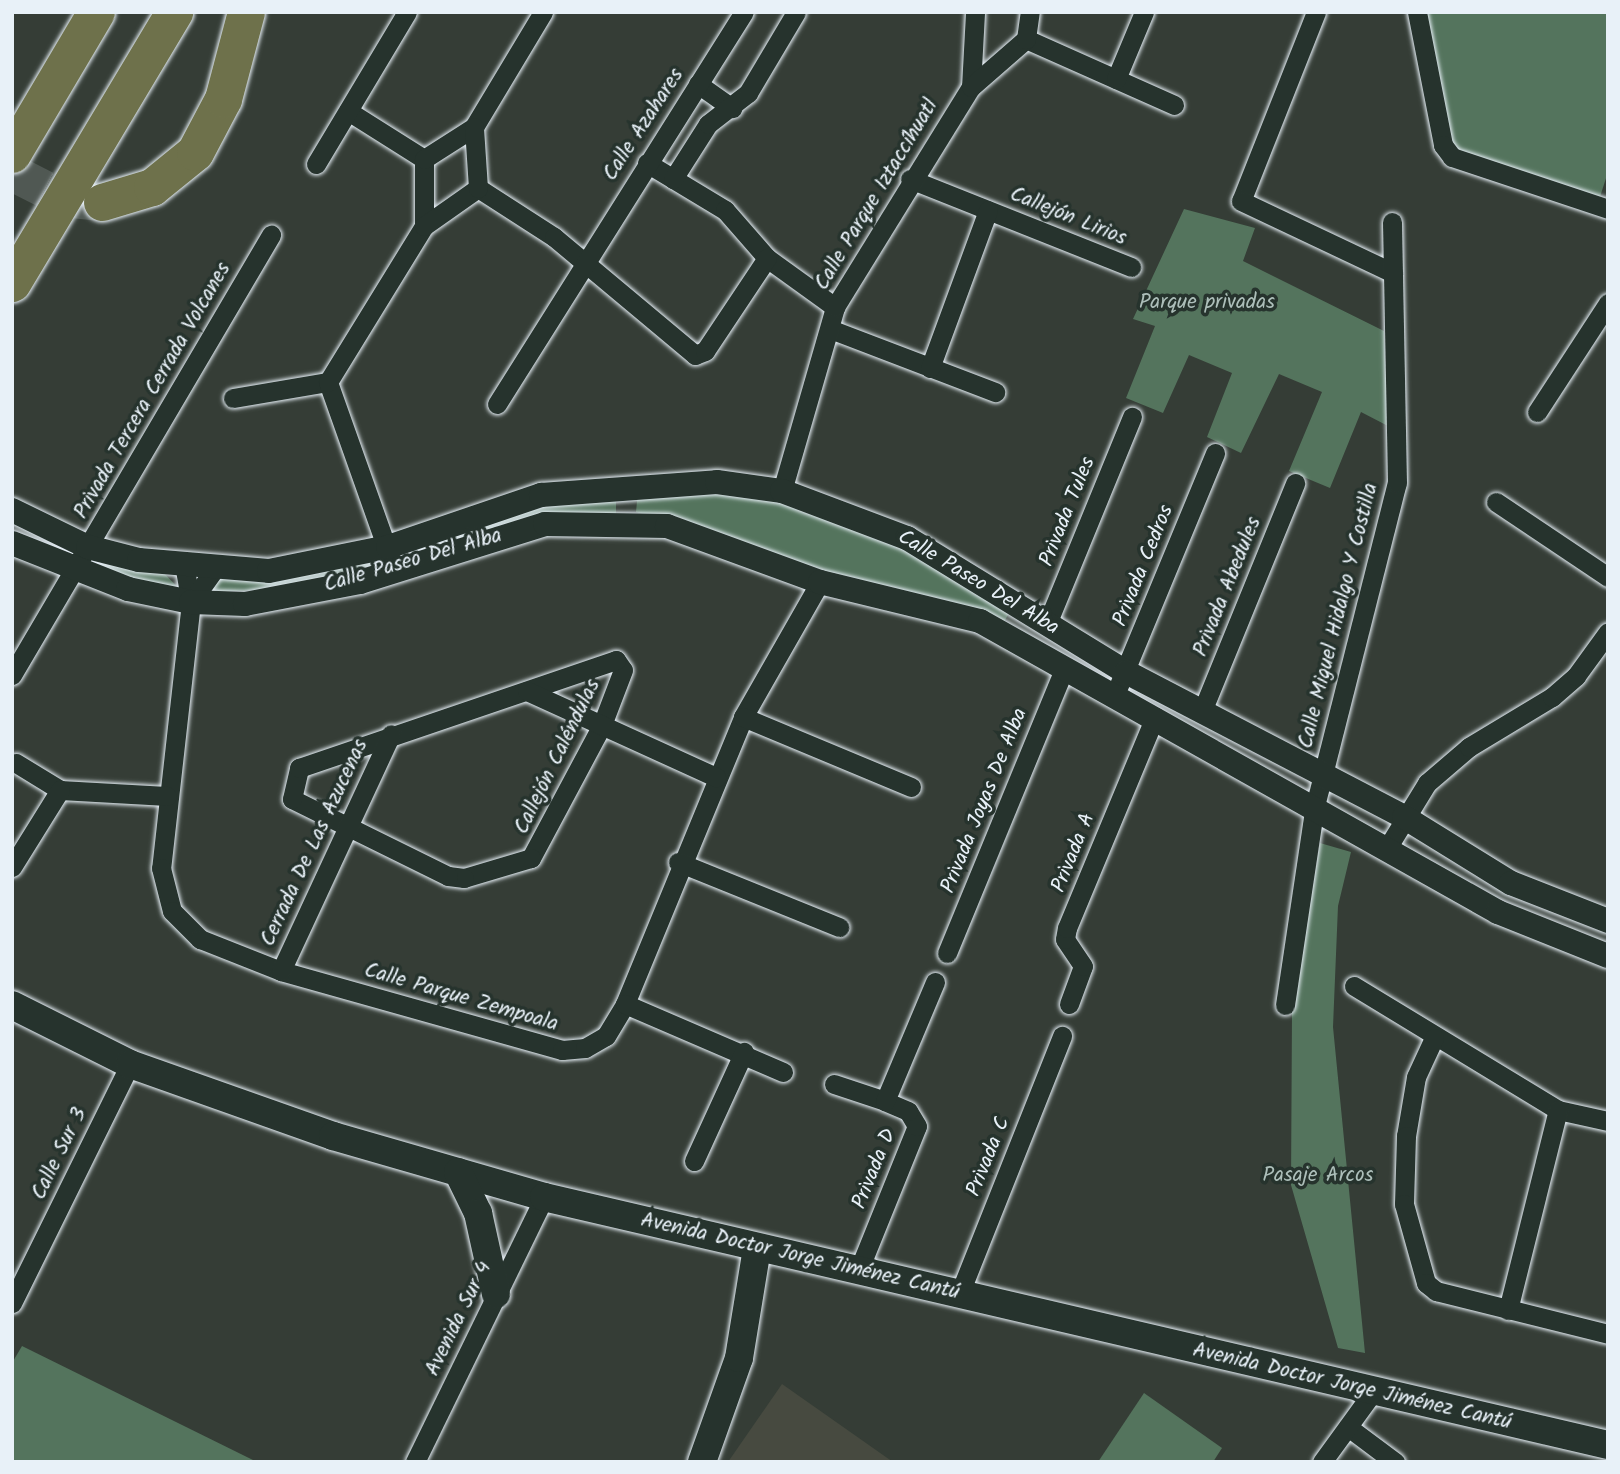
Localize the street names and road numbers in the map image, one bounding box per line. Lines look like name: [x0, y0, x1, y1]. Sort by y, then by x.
street label: Calle Azahares: [598, 64, 690, 186]
street label: Calle Parque Iztaccíhuatl: [810, 95, 944, 295]
street label: Callejón Lirios: [1006, 182, 1130, 252]
street label: Privada Tercera Cerrada Volcanes: [69, 258, 237, 524]
street label: Privada Tules: [1035, 454, 1101, 570]
street label: Calle Miguel Hidalgo Y Costilla: [1294, 481, 1384, 751]
street label: Privada Cedros: [1108, 502, 1180, 630]
street label: Privada Abedules: [1189, 514, 1267, 660]
street label: Calle Paseo Del Alba: [321, 524, 505, 598]
street label: Calle Paseo Del Alba: [893, 525, 1063, 641]
street label: Callejón Caléndulas: [510, 675, 606, 839]
street label: Privada Joyas De Alba: [936, 705, 1034, 897]
street label: Cerrada De Las Azucenas: [256, 735, 374, 951]
street label: Privada A: [1047, 810, 1101, 896]
street label: Calle Parque Zempoala: [361, 958, 561, 1038]
street label: Calle Sur 3: [27, 1104, 93, 1204]
street label: Privada C: [962, 1114, 1016, 1200]
street label: Privada D: [848, 1125, 902, 1213]
street label: Avenida Doctor Jorge Jiménez Cantú: [638, 1208, 962, 1306]
street label: Avenida Sur 4: [420, 1258, 498, 1380]
street label: Avenida Doctor Jorge Jiménez Cantú: [1190, 1338, 1514, 1436]

